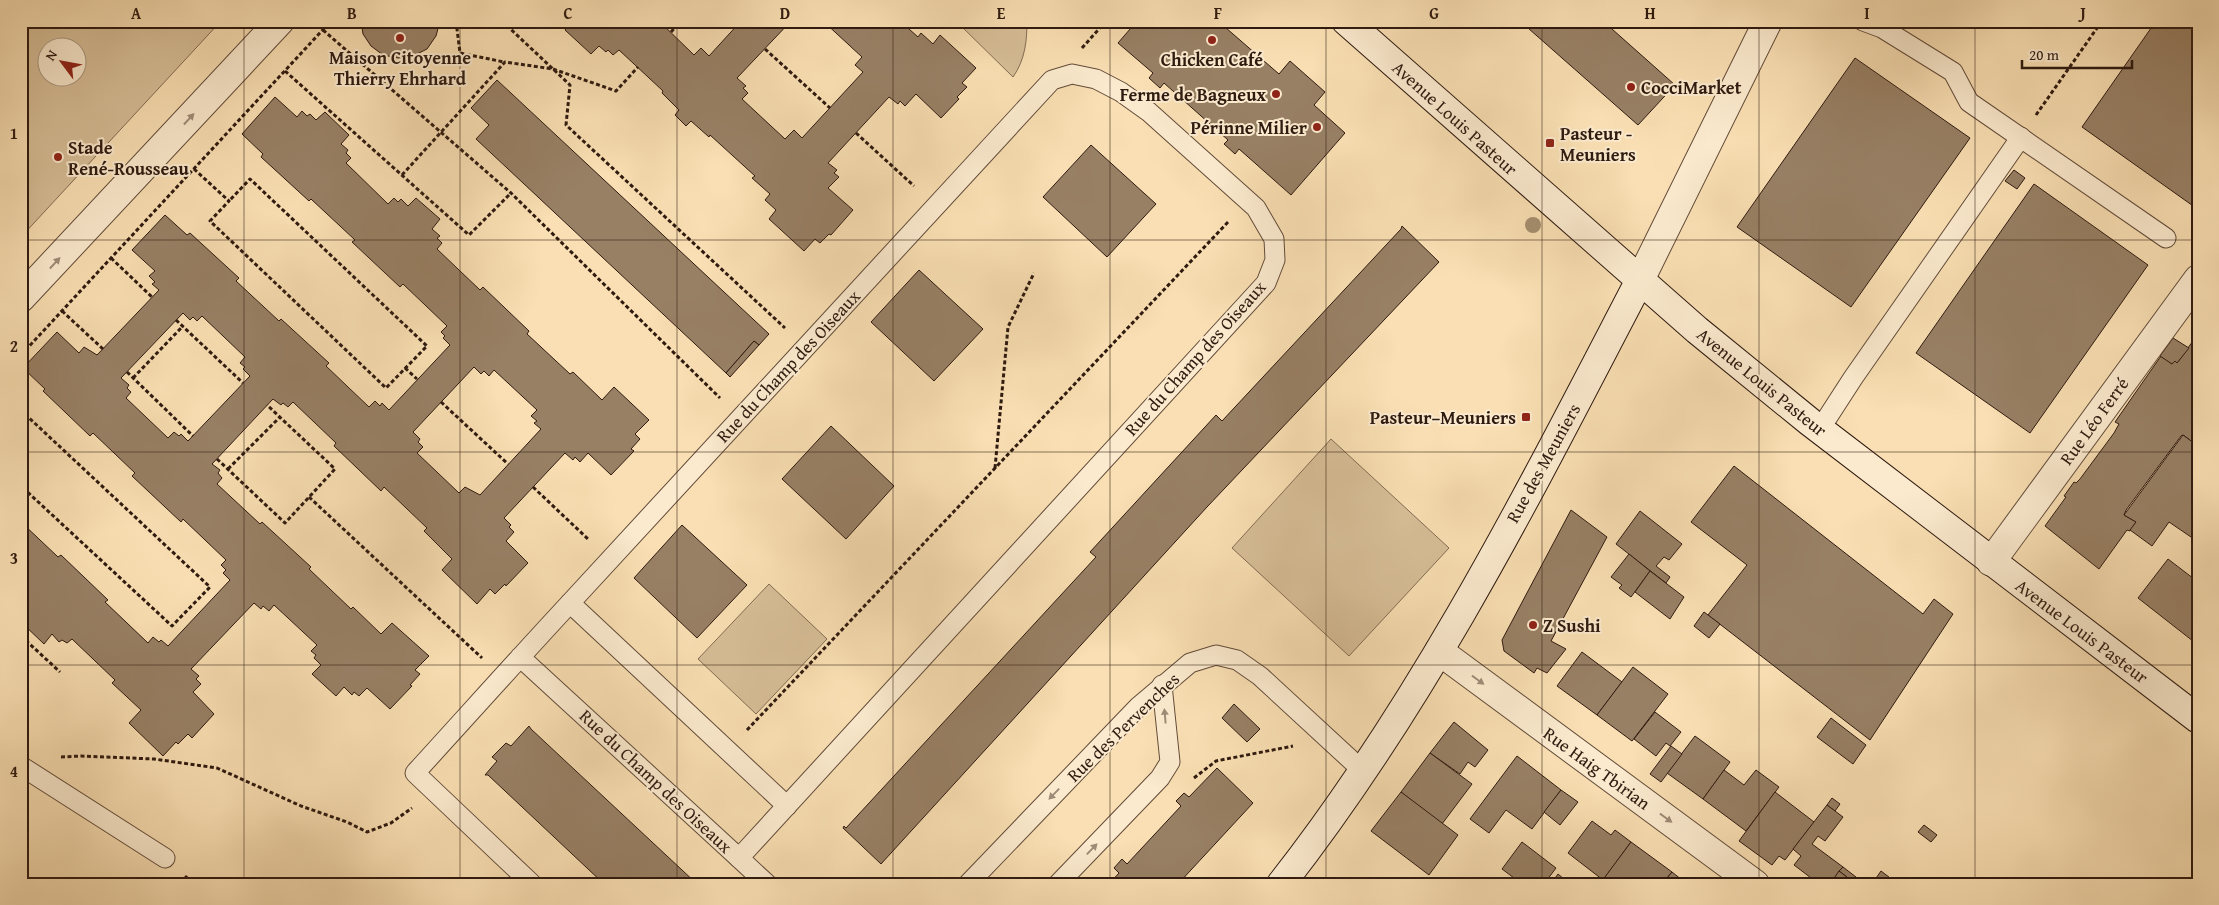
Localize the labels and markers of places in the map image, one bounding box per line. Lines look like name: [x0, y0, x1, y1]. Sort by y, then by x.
marker: Maison Citoyenne Thierry Ehrhard: [394, 32, 406, 44]
marker: Chicken Café: [1206, 34, 1218, 46]
place label: Maison Citoyenne Thierry Ehrhard: [329, 44, 471, 92]
place label: Chicken Café: [1161, 46, 1263, 73]
place label: CocciMarket: [1641, 74, 1742, 101]
place label: Ferme de Bagneux: [1120, 81, 1267, 108]
marker: CocciMarket: [1625, 81, 1637, 93]
marker: Ferme de Bagneux: [1270, 88, 1282, 100]
place label: Périnne Milier: [1190, 114, 1308, 141]
place label: Pasteur - Meuniers: [1560, 120, 1636, 168]
marker: Périnne Milier: [1311, 121, 1323, 133]
place label: Stade René-Rousseau: [68, 134, 190, 182]
marker: Pasteur - Meuniers: [1544, 137, 1556, 149]
marker: Stade René-Rousseau: [52, 151, 64, 163]
place label: Pasteur–Meuniers: [1370, 404, 1516, 431]
marker: Pasteur–Meuniers: [1520, 411, 1532, 423]
place label: Z Sushi: [1543, 612, 1601, 639]
marker: Z Sushi: [1527, 619, 1539, 631]

